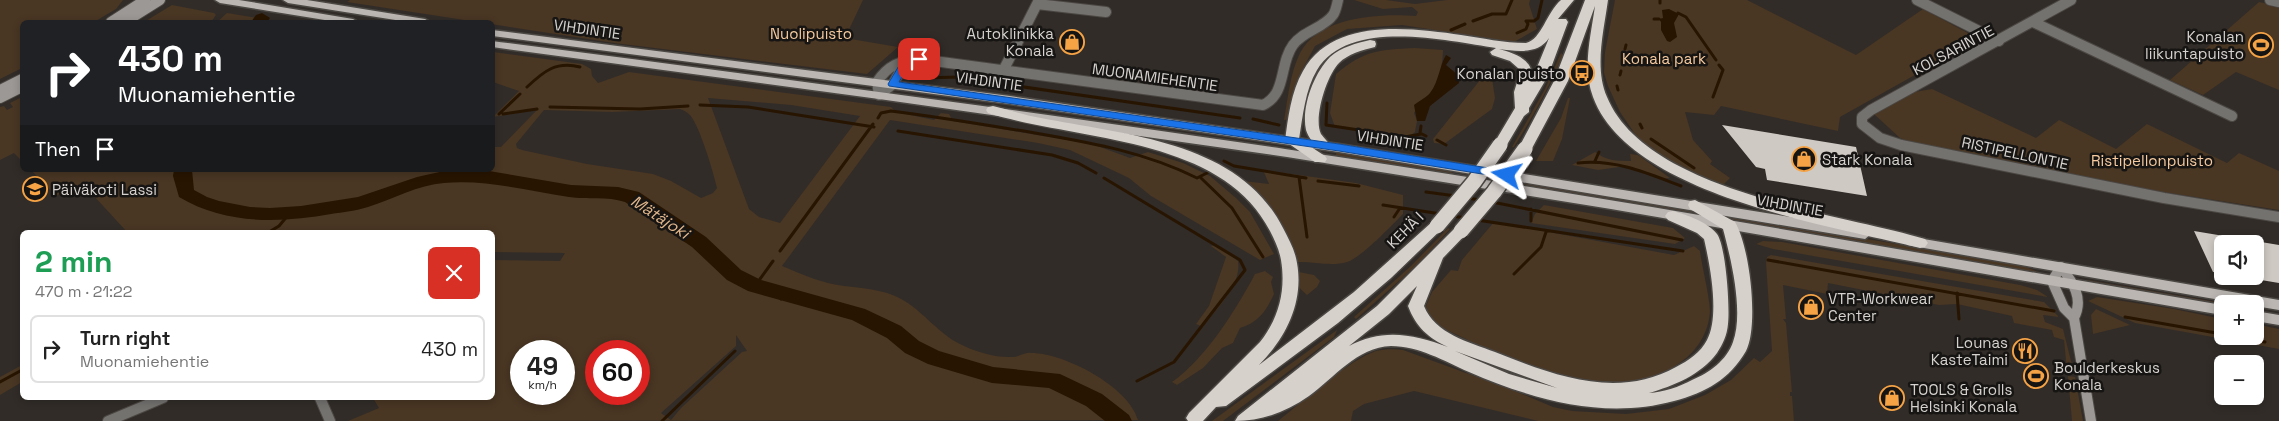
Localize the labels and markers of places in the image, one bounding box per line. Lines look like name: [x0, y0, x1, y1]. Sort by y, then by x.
place label: Autoklinikka Konala: [967, 24, 1054, 60]
place label: Konalan liikuntapuisto: [2145, 27, 2244, 63]
shop icon: Autoklinikka Konala: [1059, 29, 1085, 55]
sports icon: Konalan liikuntapuisto: [2248, 32, 2274, 58]
pin: [898, 38, 940, 80]
bus stop icon: Konalan puisto: [1569, 60, 1595, 86]
place label: Konalan puisto: [1457, 64, 1564, 83]
shop icon: Stark Konala: [1791, 146, 1817, 172]
place label: Stark Konala: [1822, 150, 1913, 169]
school or university icon: Päiväkoti Lassi: [22, 176, 48, 202]
place label: Päiväkoti Lassi: [52, 180, 157, 199]
place label: VTR-Workwear Center: [1828, 289, 1933, 325]
shop icon: VTR-Workwear Center: [1798, 294, 1824, 320]
place label: Lounas KasteTaimi: [1931, 333, 2008, 369]
restaurant icon: Lounas KasteTaimi: [2012, 338, 2038, 364]
place label: Boulderkeskus Konala: [2054, 358, 2160, 394]
sports icon: Boulderkeskus Konala: [2023, 363, 2049, 389]
place label: TOOLS & Grolls Helsinki Konala: [1910, 380, 2017, 416]
shop icon: TOOLS & Grolls Helsinki Konala: [1879, 385, 1905, 411]

